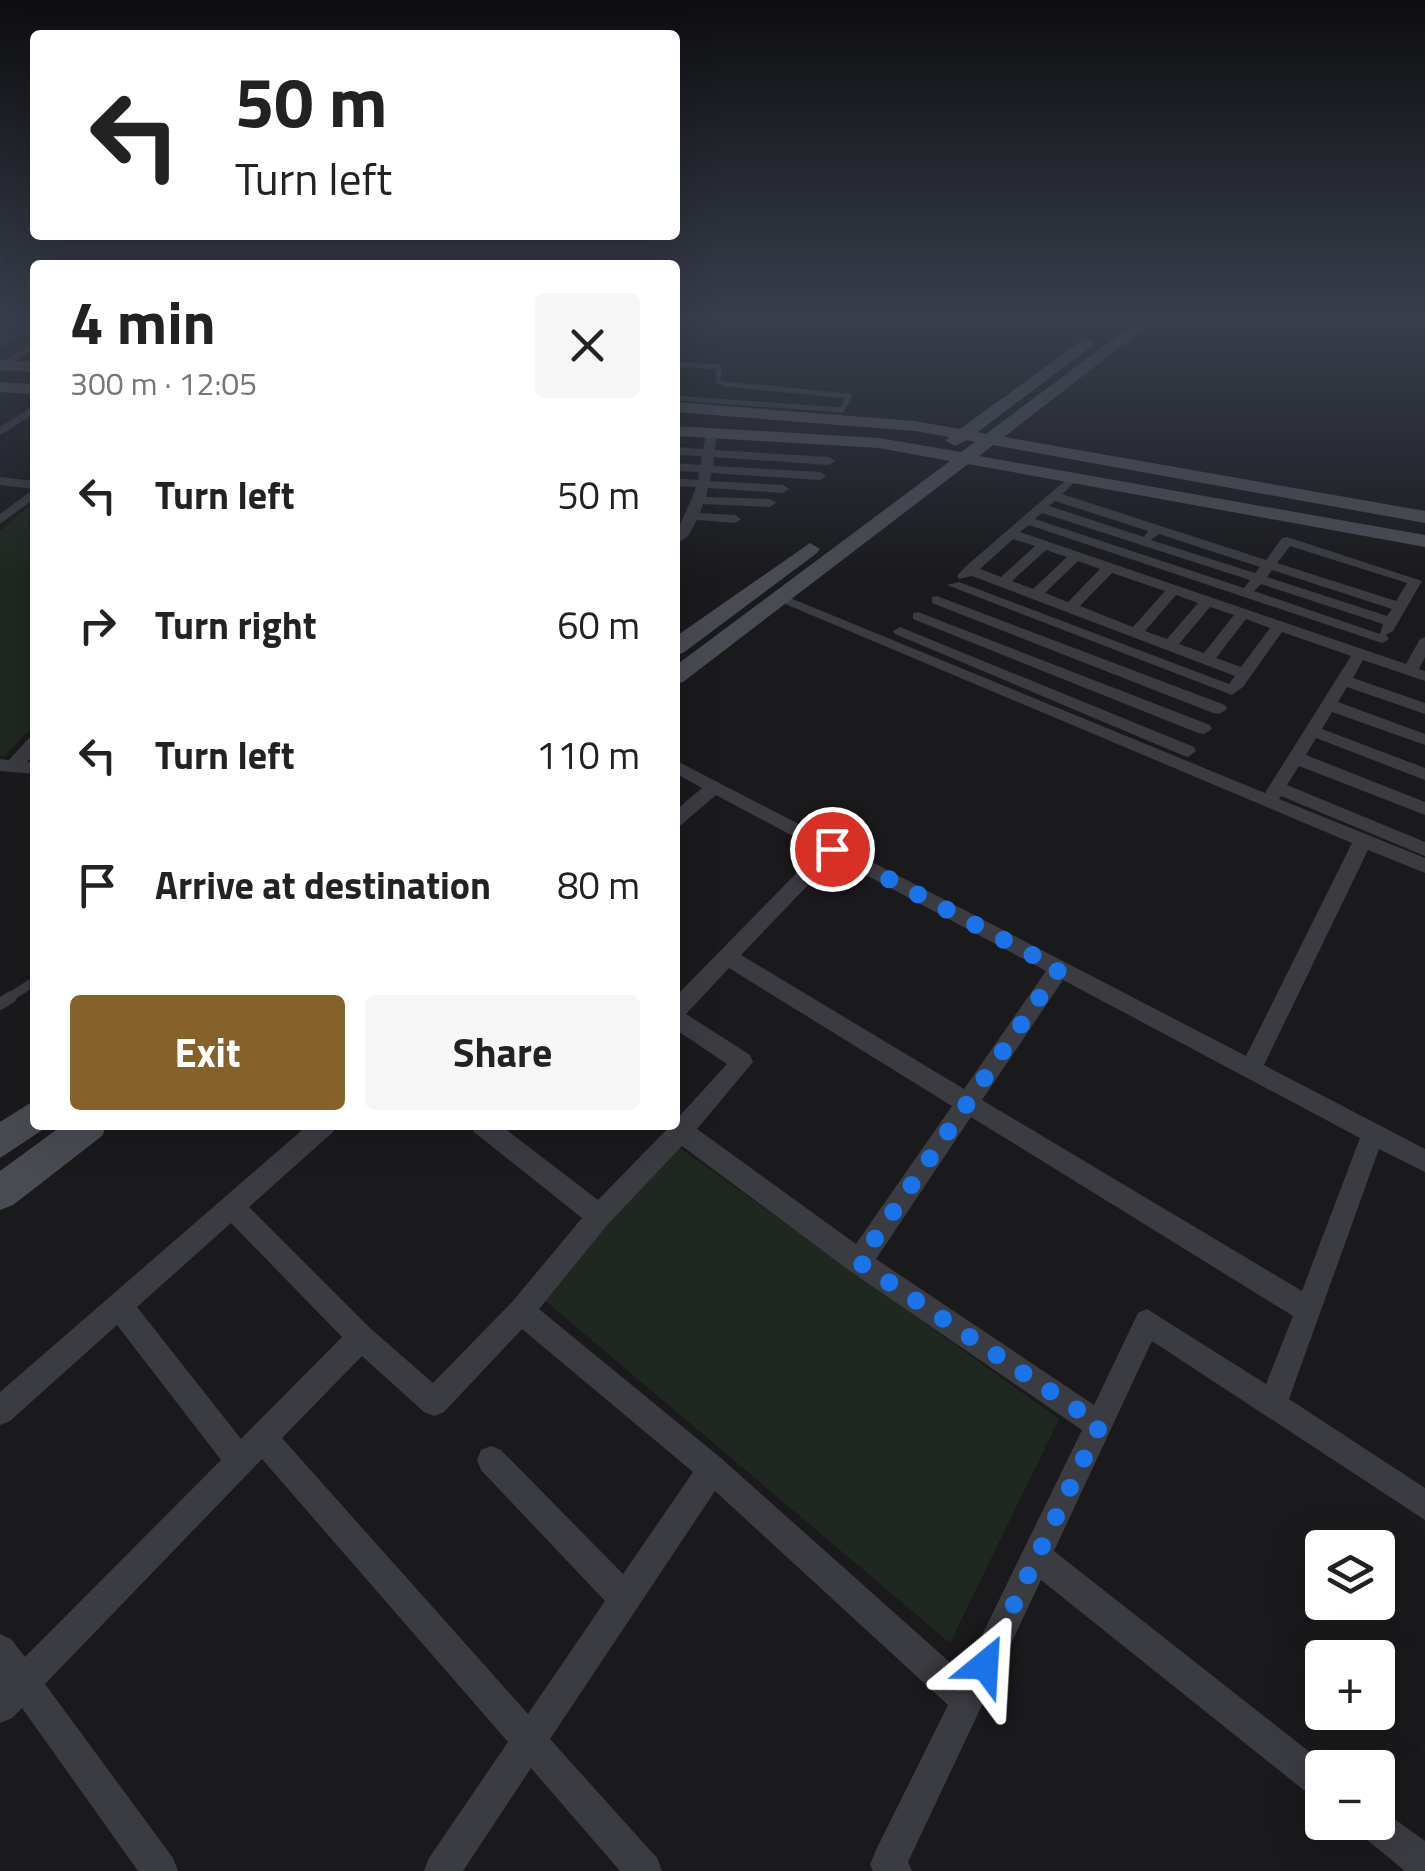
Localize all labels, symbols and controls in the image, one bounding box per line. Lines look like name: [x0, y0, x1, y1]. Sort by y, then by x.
text: 50 m: [235, 48, 388, 154]
icon: left: [70, 70, 200, 200]
text: Turn left: [235, 144, 392, 212]
text: 4 min: [70, 276, 216, 367]
button: close: [535, 293, 640, 398]
text: 300 m · 12:05: [70, 359, 257, 407]
text: Turn left: [155, 466, 295, 524]
text: 50 m: [557, 466, 640, 524]
icon: left: [70, 468, 125, 523]
text: Turn right: [155, 596, 317, 654]
text: 60 m: [557, 596, 640, 654]
icon: right: [70, 598, 125, 653]
text: Turn left: [155, 726, 295, 784]
text: 110 m: [536, 726, 640, 784]
icon: left: [70, 728, 125, 783]
pin: [790, 807, 875, 892]
icon: arrive: [805, 822, 860, 877]
text: Arrive at destination: [155, 856, 491, 914]
text: 80 m: [557, 856, 640, 914]
icon: arrive: [70, 858, 125, 913]
button: Exit: [70, 995, 345, 1110]
button: Share: [365, 995, 640, 1110]
map controls: [1305, 1530, 1395, 1840]
button: layers: [1305, 1530, 1395, 1620]
position arrow: [933, 1613, 1037, 1717]
button: +: [1305, 1640, 1395, 1730]
button: −: [1305, 1750, 1395, 1840]

